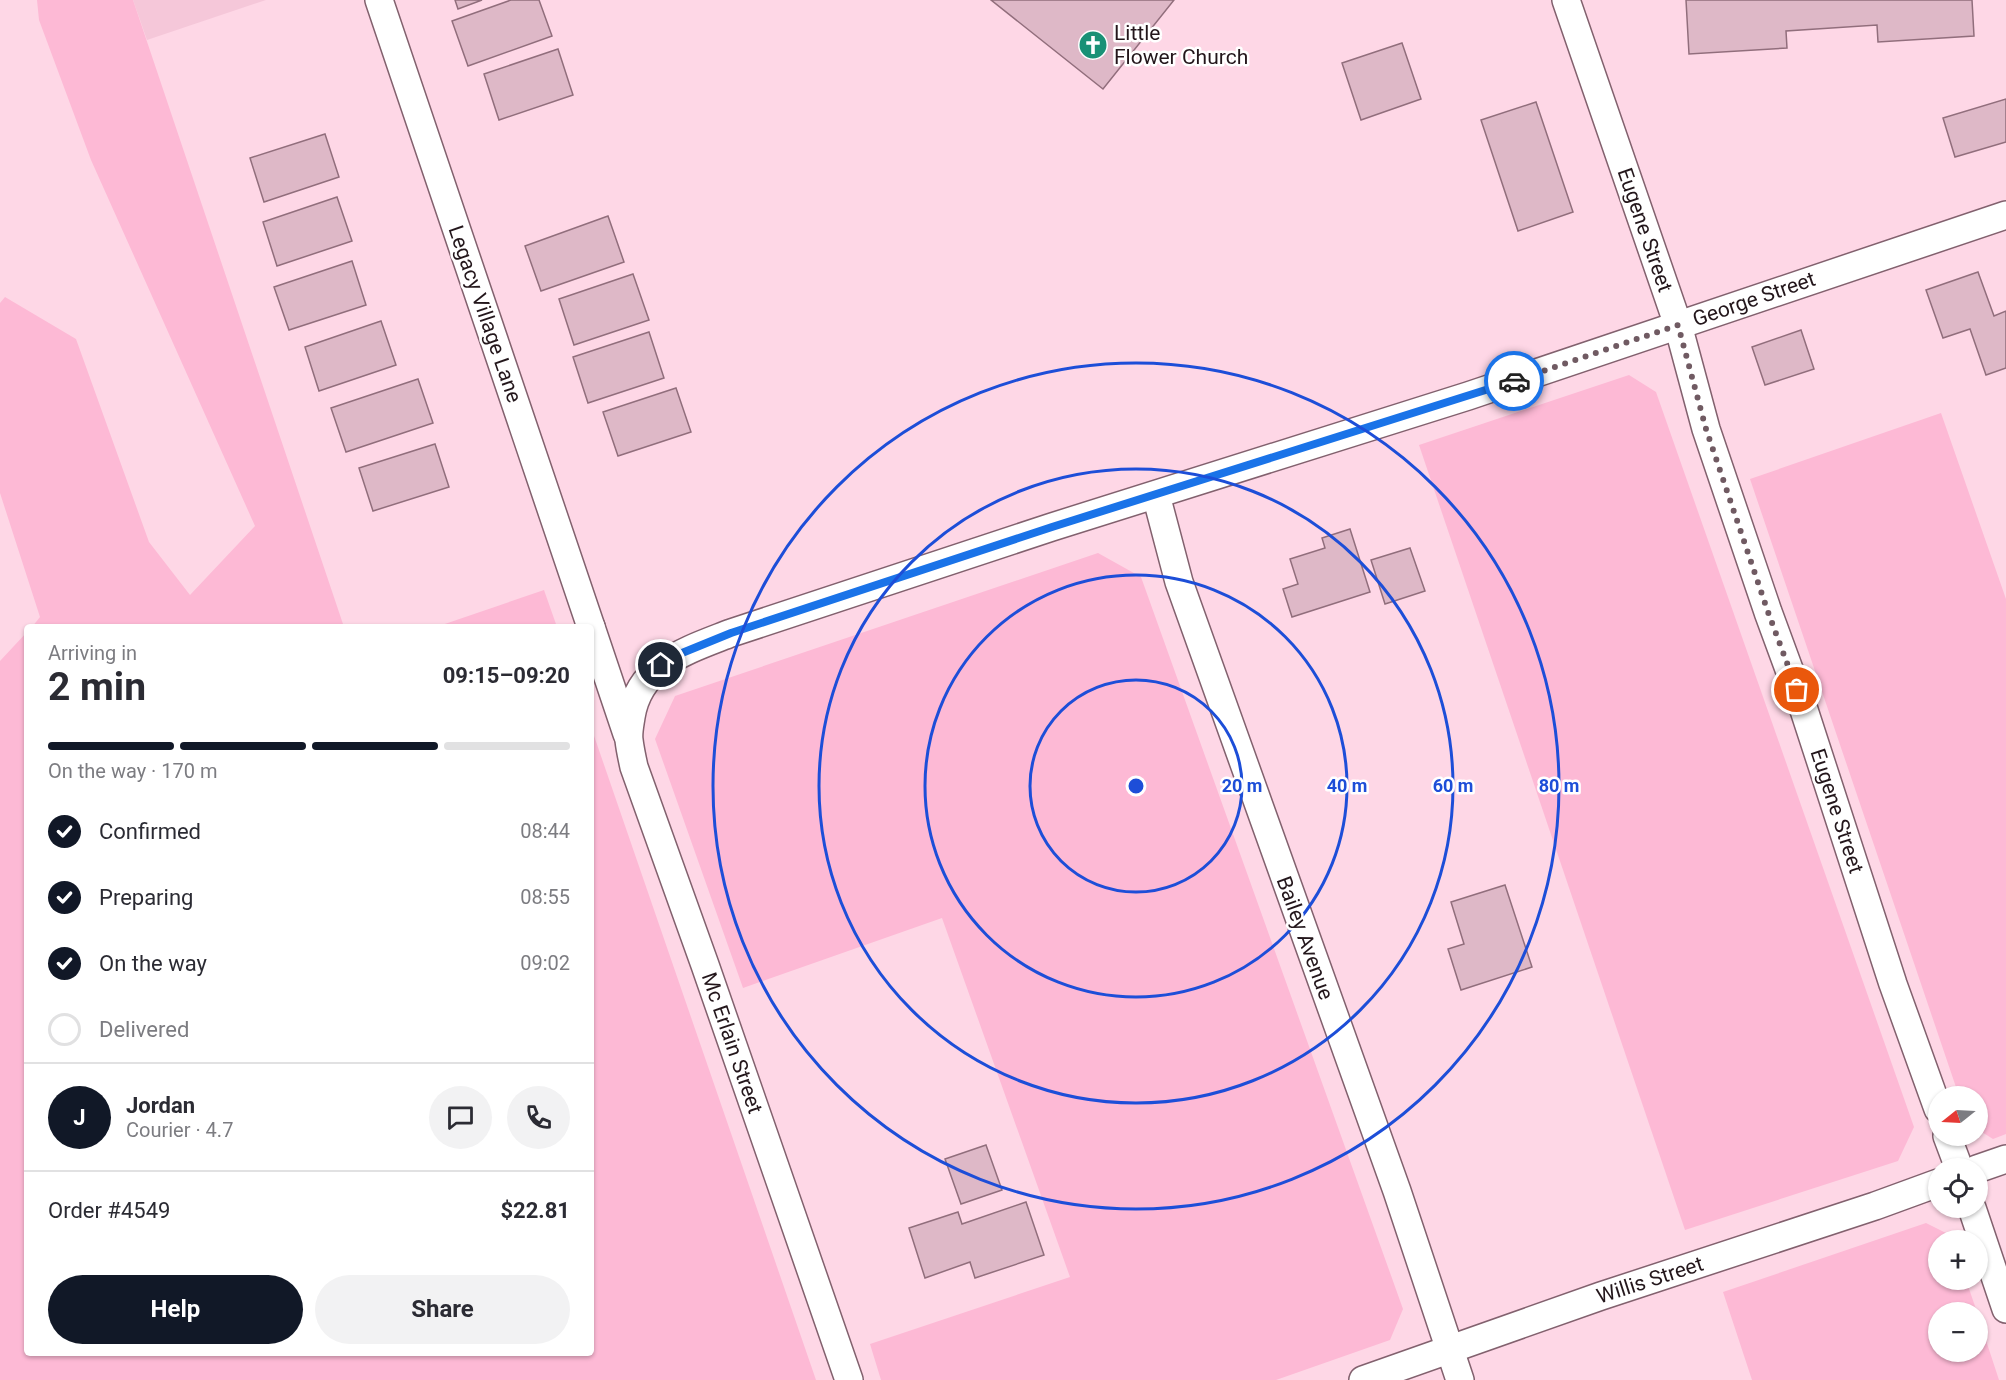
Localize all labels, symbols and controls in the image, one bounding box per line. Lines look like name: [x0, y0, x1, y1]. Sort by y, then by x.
place label: Little Flower Church: [1114, 21, 1248, 69]
church icon: Little Flower Church: [1077, 29, 1109, 61]
street label: Eugene Street: [1613, 165, 1677, 295]
street label: Legacy Village Lane: [443, 222, 527, 406]
street label: George Street: [1690, 267, 1818, 331]
courier: [1484, 351, 1544, 411]
icon: car: [1498, 365, 1531, 398]
pin: [635, 639, 686, 690]
text: Arriving in: [48, 641, 137, 665]
icon: home: [644, 648, 677, 681]
text: 09:15–09:20: [443, 663, 570, 688]
text: 2 min: [48, 664, 146, 710]
pin: [1771, 664, 1822, 715]
icon: bag: [1780, 673, 1813, 706]
street label: Eugene Street: [1806, 746, 1868, 876]
text: On the way · 170 m: [48, 759, 217, 783]
text: 20 m: [1222, 775, 1262, 796]
text: 40 m: [1327, 775, 1367, 796]
text: 60 m: [1433, 775, 1473, 796]
text: 80 m: [1539, 775, 1579, 796]
centre of rings: [1126, 776, 1146, 796]
icon: check: [48, 815, 81, 848]
text: Confirmed: [99, 819, 201, 844]
text: 08:44: [520, 819, 570, 843]
street label: Bailey Avenue: [1272, 873, 1338, 1003]
icon: check: [48, 881, 81, 914]
text: Preparing: [99, 885, 193, 910]
text: 08:55: [520, 885, 570, 909]
icon: check: [48, 947, 81, 980]
text: On the way: [99, 951, 207, 976]
text: 09:02: [520, 951, 570, 975]
street label: Mc Erlain Street: [697, 969, 767, 1117]
text: Delivered: [99, 1017, 189, 1042]
button: chat: [429, 1086, 492, 1149]
button: phone: [507, 1086, 570, 1149]
north arrow: [1928, 1086, 1988, 1146]
map controls: [1928, 1086, 1988, 1362]
text: Jordan: [126, 1093, 195, 1118]
text: J: [73, 1105, 86, 1130]
text: Courier · 4.7: [126, 1118, 233, 1142]
button: locate: [1928, 1158, 1988, 1218]
text: Order #4549: [48, 1198, 170, 1223]
text: $22.81: [501, 1198, 570, 1223]
button: +: [1928, 1230, 1988, 1290]
street label: Willis Street: [1594, 1251, 1706, 1308]
button: Help: [48, 1275, 303, 1344]
button: Share: [315, 1275, 570, 1344]
button: −: [1928, 1302, 1988, 1362]

